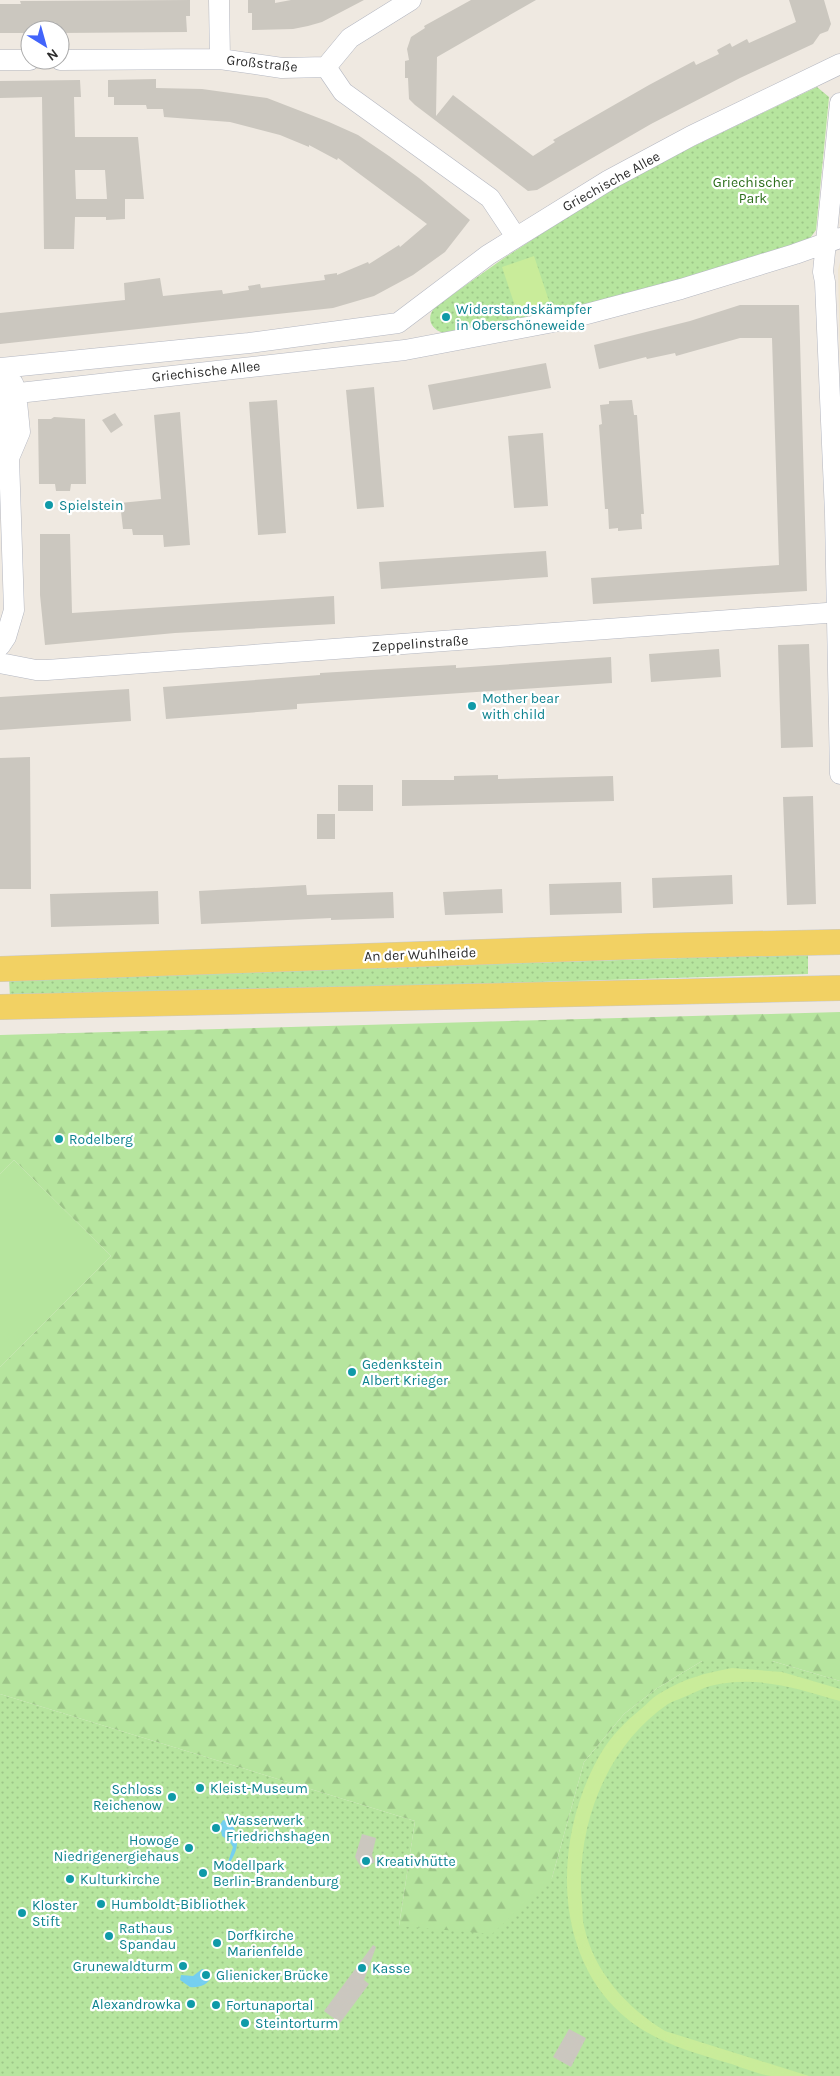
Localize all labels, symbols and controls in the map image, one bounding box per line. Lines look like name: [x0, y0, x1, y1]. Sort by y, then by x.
north arrow: [20, 20, 70, 70]
text: N: [43, 45, 62, 65]
street label: Großstraße: [226, 51, 298, 76]
street label: Griechische Allee: [559, 148, 663, 215]
park label: Griechischer Park: [713, 174, 794, 207]
place label: Widerstandskämpfer in Oberschöneweide: [456, 301, 593, 334]
marker: Widerstandskämpfer in Oberschöneweide: [440, 311, 452, 323]
street label: Griechische Allee: [151, 357, 261, 386]
place label: Spielstein: [59, 497, 123, 514]
marker: Spielstein: [43, 499, 55, 511]
street label: Zeppelinstraße: [371, 632, 469, 655]
place label: Mother bear with child: [482, 690, 560, 723]
marker: Mother bear with child: [466, 700, 478, 712]
street label: An der Wuhlheide: [364, 944, 476, 965]
place label: Rodelberg: [69, 1131, 133, 1148]
marker: Rodelberg: [53, 1133, 65, 1145]
place label: Gedenkstein Albert Krieger: [362, 1356, 449, 1389]
marker: Gedenkstein Albert Krieger: [346, 1366, 358, 1378]
place label: Kleist-Museum: [210, 1780, 308, 1797]
place label: Schloss Reichenow: [93, 1781, 162, 1814]
marker: Kleist-Museum: [194, 1782, 206, 1794]
marker: Schloss Reichenow: [166, 1791, 178, 1803]
place label: Wasserwerk Friedrichshagen: [226, 1812, 330, 1845]
marker: Wasserwerk Friedrichshagen: [210, 1822, 222, 1834]
place label: Howoge Niedrigenergiehaus: [54, 1832, 179, 1865]
marker: Howoge Niedrigenergiehaus: [183, 1842, 195, 1854]
place label: Kreativhütte: [376, 1853, 456, 1870]
marker: Kreativhütte: [360, 1855, 372, 1867]
place label: Modellpark Berlin-Brandenburg: [213, 1857, 339, 1890]
marker: Modellpark Berlin-Brandenburg: [197, 1867, 209, 1879]
place label: Kulturkirche: [80, 1871, 160, 1888]
marker: Kulturkirche: [64, 1873, 76, 1885]
place label: Humboldt-Bibliothek: [111, 1896, 246, 1913]
place label: Kloster Stift: [32, 1897, 78, 1930]
marker: Humboldt-Bibliothek: [95, 1898, 107, 1910]
marker: Kloster Stift: [16, 1907, 28, 1919]
place label: Rathaus Spandau: [119, 1920, 176, 1953]
place label: Dorfkirche Marienfelde: [227, 1927, 303, 1960]
marker: Rathaus Spandau: [103, 1930, 115, 1942]
marker: Dorfkirche Marienfelde: [211, 1937, 223, 1949]
place label: Grunewaldturm: [73, 1958, 173, 1975]
marker: Grunewaldturm: [177, 1960, 189, 1972]
place label: Kasse: [372, 1960, 410, 1977]
marker: Kasse: [356, 1962, 368, 1974]
place label: Glienicker Brücke: [216, 1967, 328, 1984]
marker: Glienicker Brücke: [200, 1969, 212, 1981]
place label: Alexandrowka: [92, 1996, 181, 2013]
place label: Fortunaportal: [226, 1997, 313, 2014]
marker: Alexandrowka: [185, 1998, 197, 2010]
marker: Fortunaportal: [210, 1999, 222, 2011]
place label: Steintorturm: [255, 2015, 338, 2032]
marker: Steintorturm: [239, 2017, 251, 2029]

